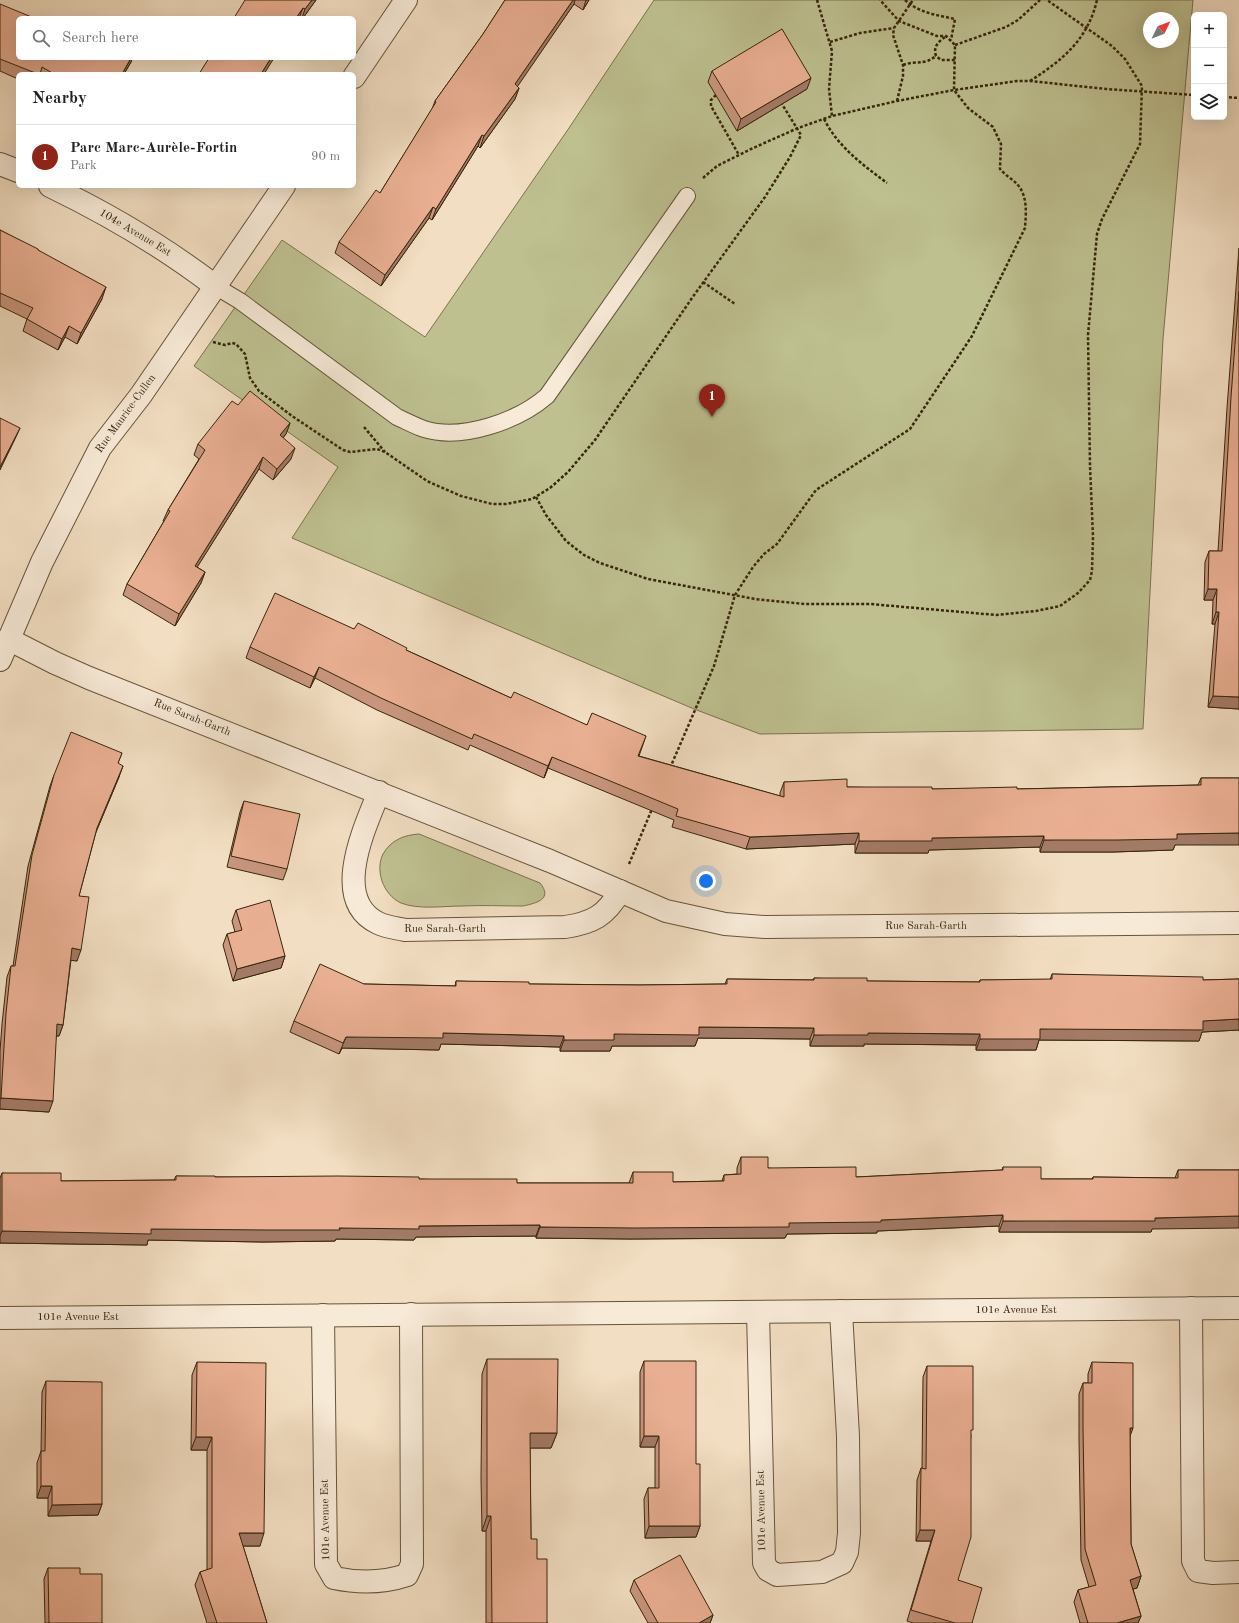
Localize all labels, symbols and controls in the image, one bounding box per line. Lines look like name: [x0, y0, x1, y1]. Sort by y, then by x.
north arrow: [1143, 12, 1179, 48]
map controls: [1191, 12, 1227, 120]
button: +: [1191, 12, 1227, 48]
search box: [16, 16, 356, 60]
icon: search: [30, 27, 52, 49]
text: Search here: [62, 31, 139, 46]
button: −: [1191, 48, 1227, 84]
button: layers: [1191, 84, 1227, 120]
text: Nearby: [32, 90, 87, 107]
text: Parc Marc-Aurèle-Fortin: [70, 141, 237, 156]
text: 1: [41, 150, 49, 163]
text: 90 m: [311, 150, 340, 163]
text: Park: [70, 159, 97, 172]
street label: 104e Avenue Est: [97, 207, 173, 259]
street label: Rue Maurice-Cullen: [94, 373, 158, 455]
pin: 1: [699, 384, 725, 417]
street label: Rue Sarah-Garth: [152, 698, 232, 738]
your location: [696, 871, 716, 891]
street label: Rue Sarah-Garth: [885, 921, 967, 932]
street label: Rue Sarah-Garth: [404, 924, 486, 935]
street label: 101e Avenue Est: [975, 1305, 1057, 1316]
street label: 101e Avenue Est: [37, 1312, 119, 1323]
street label: 101e Avenue Est: [756, 1470, 768, 1552]
street label: 101e Avenue Est: [320, 1479, 332, 1561]

